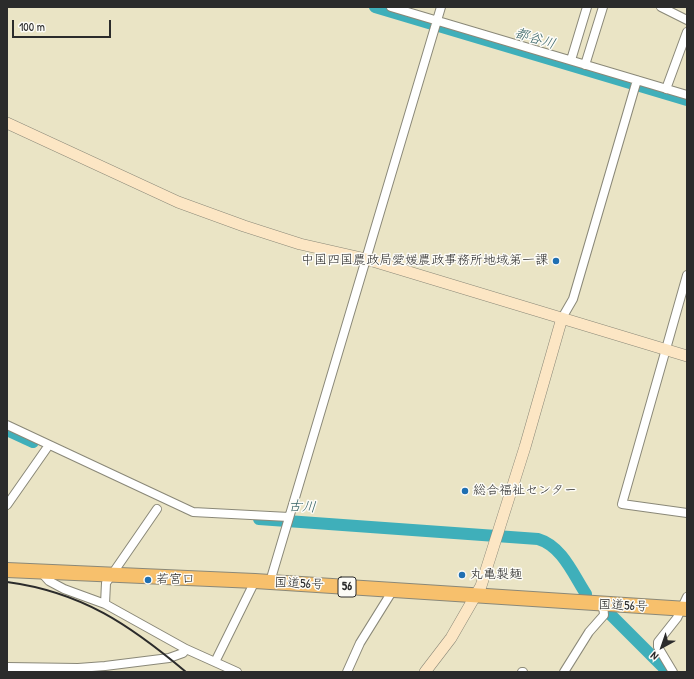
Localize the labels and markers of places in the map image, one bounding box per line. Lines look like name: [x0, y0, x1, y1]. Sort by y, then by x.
place label: 中国四国農政局愛媛農政事務所地域第一課: [301, 253, 548, 269]
marker: 中国四国農政局愛媛農政事務所地域第一課: [551, 256, 561, 266]
place label: 総合福祉センター: [473, 483, 577, 499]
marker: 総合福祉センター: [460, 486, 470, 496]
place label: 丸亀製麺: [470, 567, 522, 583]
marker: 丸亀製麺: [457, 570, 467, 580]
place label: 若宮口: [156, 572, 195, 588]
marker: 若宮口: [143, 575, 153, 585]

